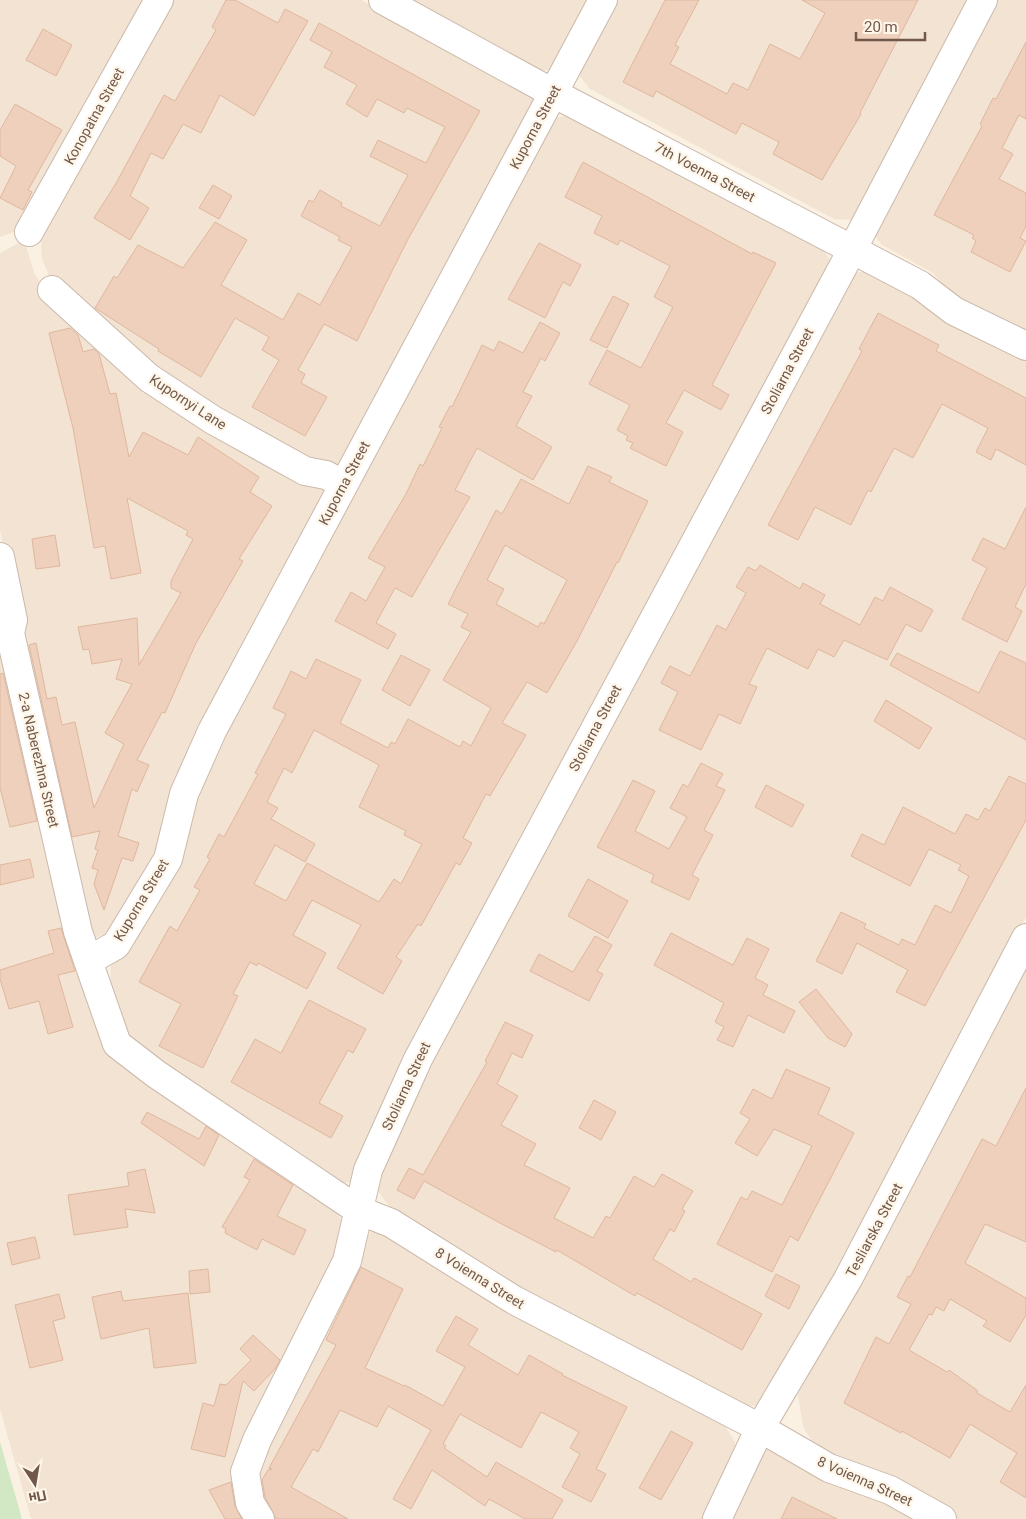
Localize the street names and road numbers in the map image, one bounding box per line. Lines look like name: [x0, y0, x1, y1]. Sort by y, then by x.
street label: Konopatna Street: [61, 64, 127, 167]
street label: Kuporna Street: [506, 82, 564, 172]
street label: 7th Voenna Street: [652, 139, 758, 205]
street label: Stoliarna Street: [757, 325, 817, 417]
street label: Kupornyi Lane: [147, 371, 229, 433]
street label: Kuporna Street: [315, 438, 373, 528]
street label: Stoliarna Street: [565, 682, 625, 774]
street label: 2-a Naberezhna Street: [16, 691, 62, 830]
street label: Kuporna Street: [110, 856, 172, 944]
street label: Stoliarna Street: [379, 1039, 434, 1133]
street label: Tesliarska Street: [843, 1180, 906, 1280]
street label: 8 Voienna Street: [432, 1244, 528, 1312]
street label: 8 Voienna Street: [815, 1453, 915, 1509]

